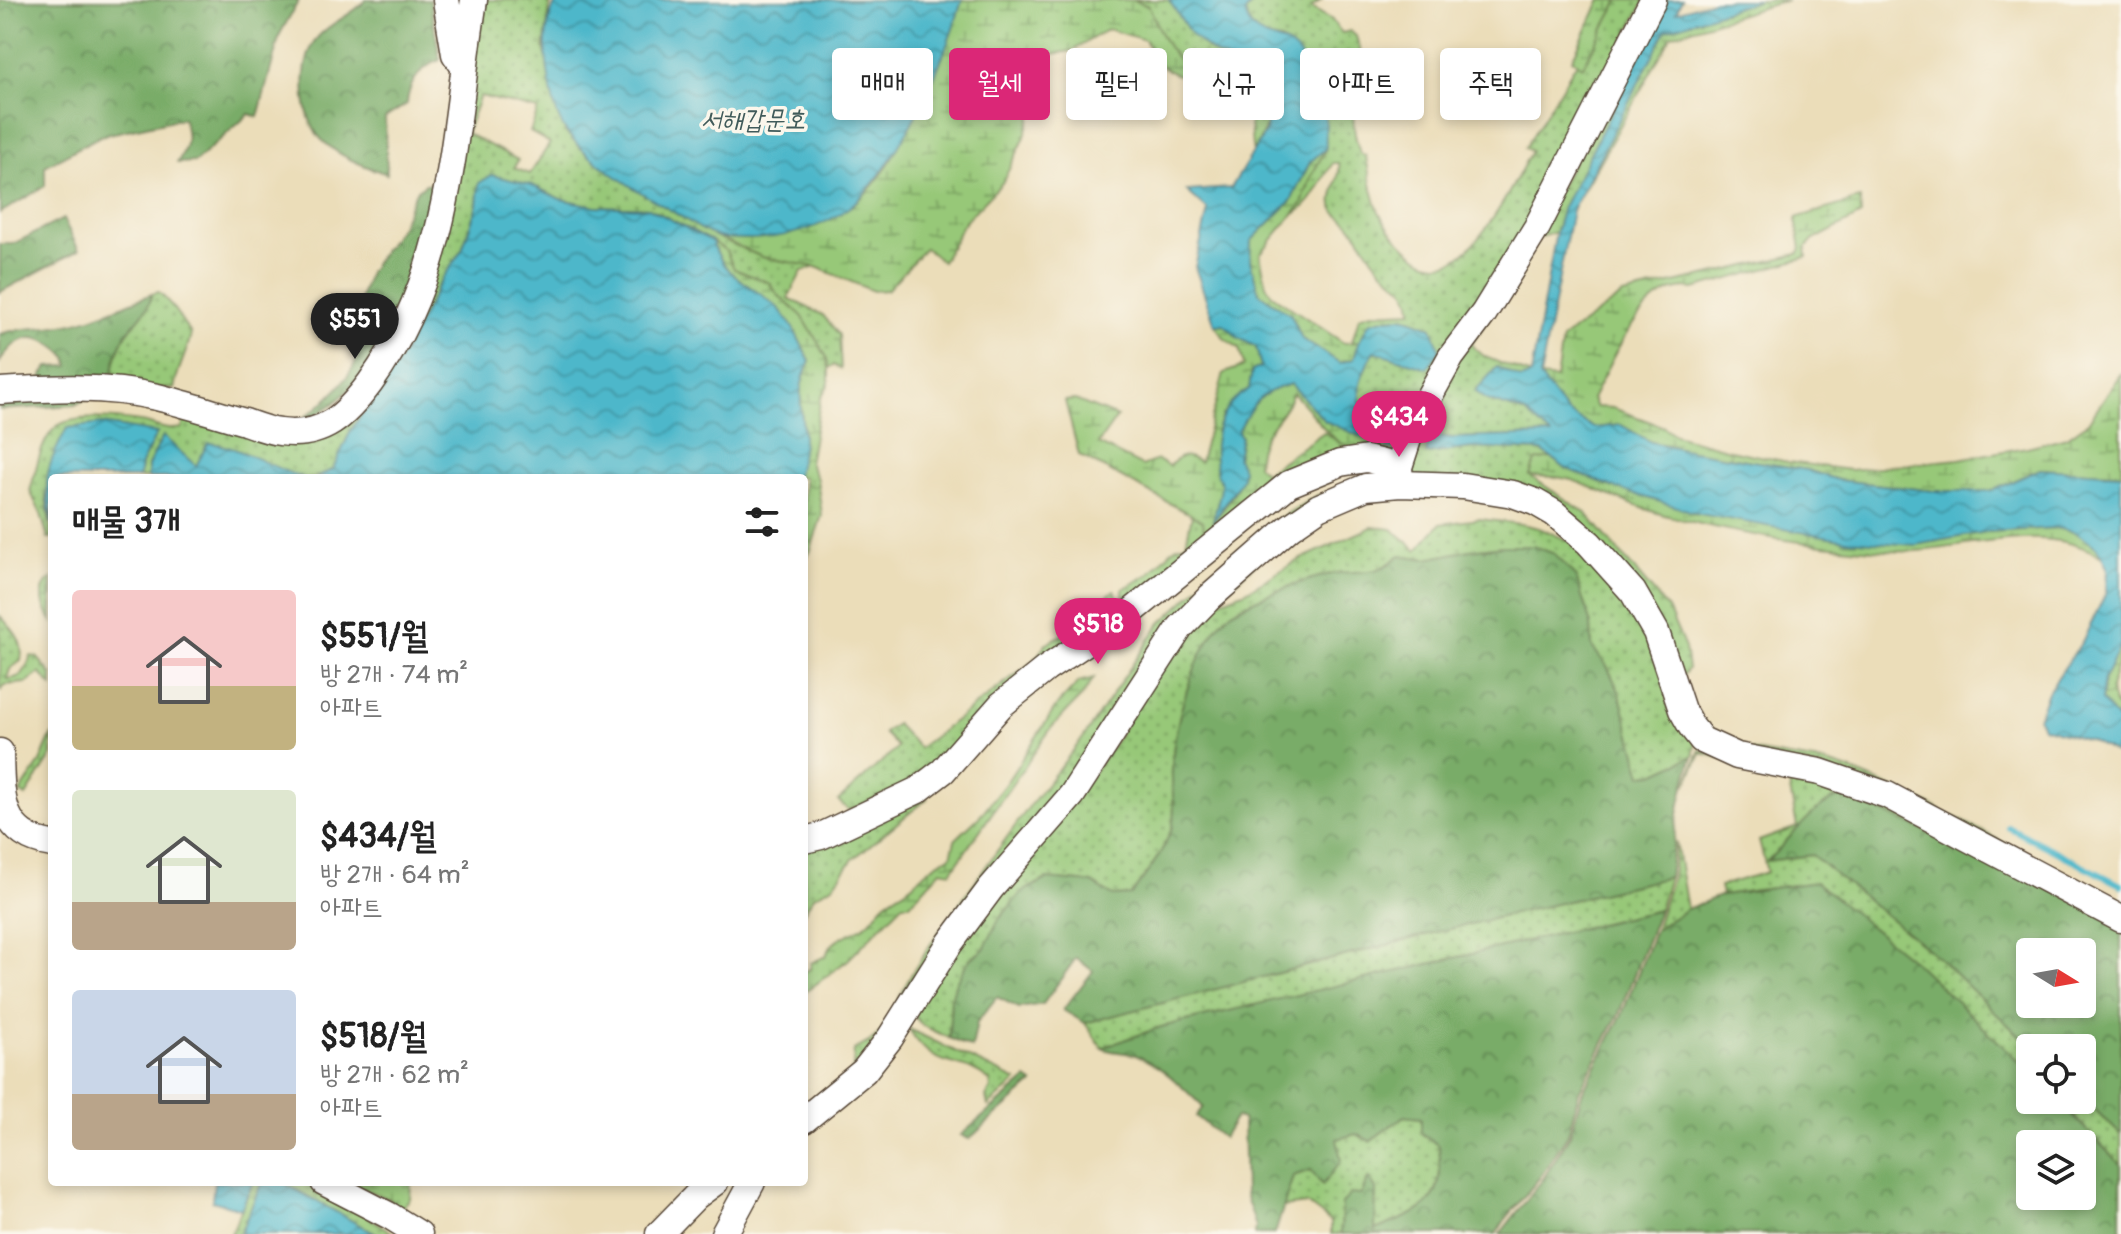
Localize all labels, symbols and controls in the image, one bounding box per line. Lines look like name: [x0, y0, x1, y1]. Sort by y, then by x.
chip: 매매: [832, 48, 933, 120]
chip: 월세: [949, 48, 1050, 120]
chip: 필터: [1066, 48, 1167, 120]
chip: 신규: [1183, 48, 1284, 120]
chip: 아파트: [1300, 48, 1424, 120]
chip: 주택: [1440, 48, 1541, 120]
water label: 서해갑문호: [701, 104, 805, 136]
pin: $551: [308, 293, 402, 361]
text: $551: [329, 303, 381, 335]
pin: $434: [1352, 391, 1446, 459]
text: $434: [1370, 401, 1428, 433]
text: 매물 3개: [72, 500, 180, 543]
icon: filters: [740, 500, 784, 544]
pin: $518: [1051, 598, 1145, 666]
text: $518: [1072, 608, 1124, 640]
text: $551/월: [320, 615, 428, 658]
icon: home: [136, 622, 232, 718]
text: 방 2개 · 74 m²: [320, 659, 468, 691]
text: 아파트: [320, 692, 383, 724]
text: $434/월: [320, 815, 436, 858]
icon: home: [136, 822, 232, 918]
text: 방 2개 · 64 m²: [320, 859, 470, 891]
text: 아파트: [320, 892, 383, 924]
north arrow: [2016, 938, 2096, 1018]
map controls: [2016, 938, 2096, 1210]
text: $518/월: [320, 1015, 427, 1058]
icon: home: [136, 1022, 232, 1118]
button: locate: [2016, 1034, 2096, 1114]
text: 방 2개 · 62 m²: [320, 1059, 469, 1091]
text: 아파트: [320, 1092, 383, 1124]
button: layers: [2016, 1130, 2096, 1210]

